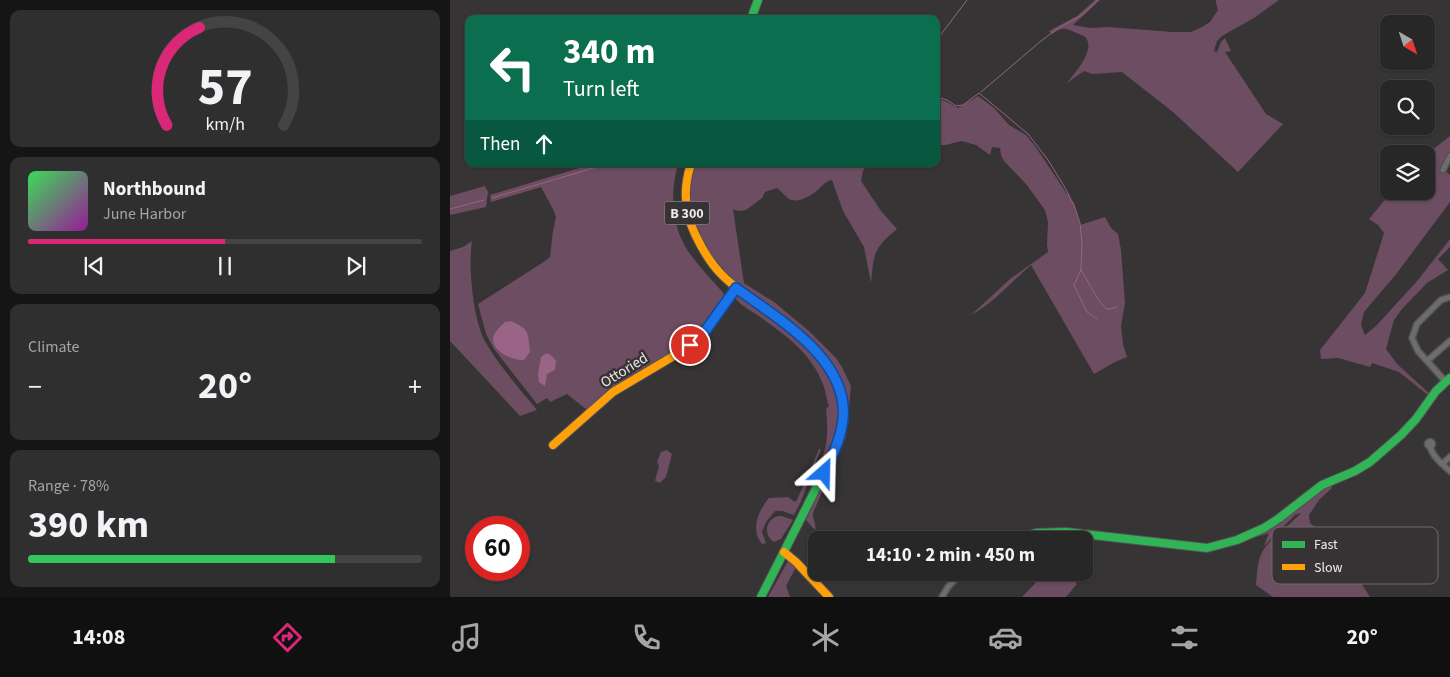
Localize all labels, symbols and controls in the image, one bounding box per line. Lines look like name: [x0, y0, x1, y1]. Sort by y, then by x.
north arrow: [1380, 15, 1435, 70]
map controls: [1380, 15, 1435, 200]
text: 340 m: [563, 27, 655, 77]
icon: left: [480, 35, 545, 100]
text: 57: [198, 51, 252, 125]
text: Turn left: [563, 73, 639, 105]
button: search: [1380, 80, 1435, 135]
text: km/h: [205, 112, 245, 137]
icon: ahead: [530, 130, 558, 158]
text: Then: [480, 131, 520, 158]
button: layers: [1380, 145, 1435, 200]
text: Northbound: [103, 176, 206, 203]
road number: B 300: [664, 202, 710, 224]
text: June Harbor: [103, 203, 186, 225]
icon: previous: [80, 252, 108, 280]
icon: pause: [211, 252, 239, 280]
icon: next: [342, 252, 370, 280]
pin: [669, 324, 711, 366]
icon: arrive: [676, 331, 704, 359]
text: Climate: [28, 336, 79, 358]
street label: Ottoried: [596, 348, 652, 393]
text: 20°: [198, 359, 252, 413]
text: −: [28, 367, 42, 407]
text: +: [408, 367, 422, 407]
position arrow: [797, 446, 849, 498]
text: Range · 78%: [28, 475, 109, 497]
text: 390 km: [28, 498, 149, 552]
speed limit sign: 60: [465, 516, 530, 581]
legend: [1272, 527, 1438, 584]
text: Fast: [1314, 535, 1338, 555]
text: 14:10 · 2 min · 450 m: [866, 542, 1035, 569]
text: Slow: [1314, 558, 1343, 578]
icon: directions: [270, 620, 305, 655]
icon: music: [449, 620, 484, 655]
icon: phone: [629, 620, 664, 655]
icon: climate: [808, 620, 843, 655]
icon: car: [988, 620, 1023, 655]
icon: filters: [1167, 620, 1202, 655]
text: 14:08: [72, 621, 125, 653]
text: 20°: [1346, 621, 1378, 653]

